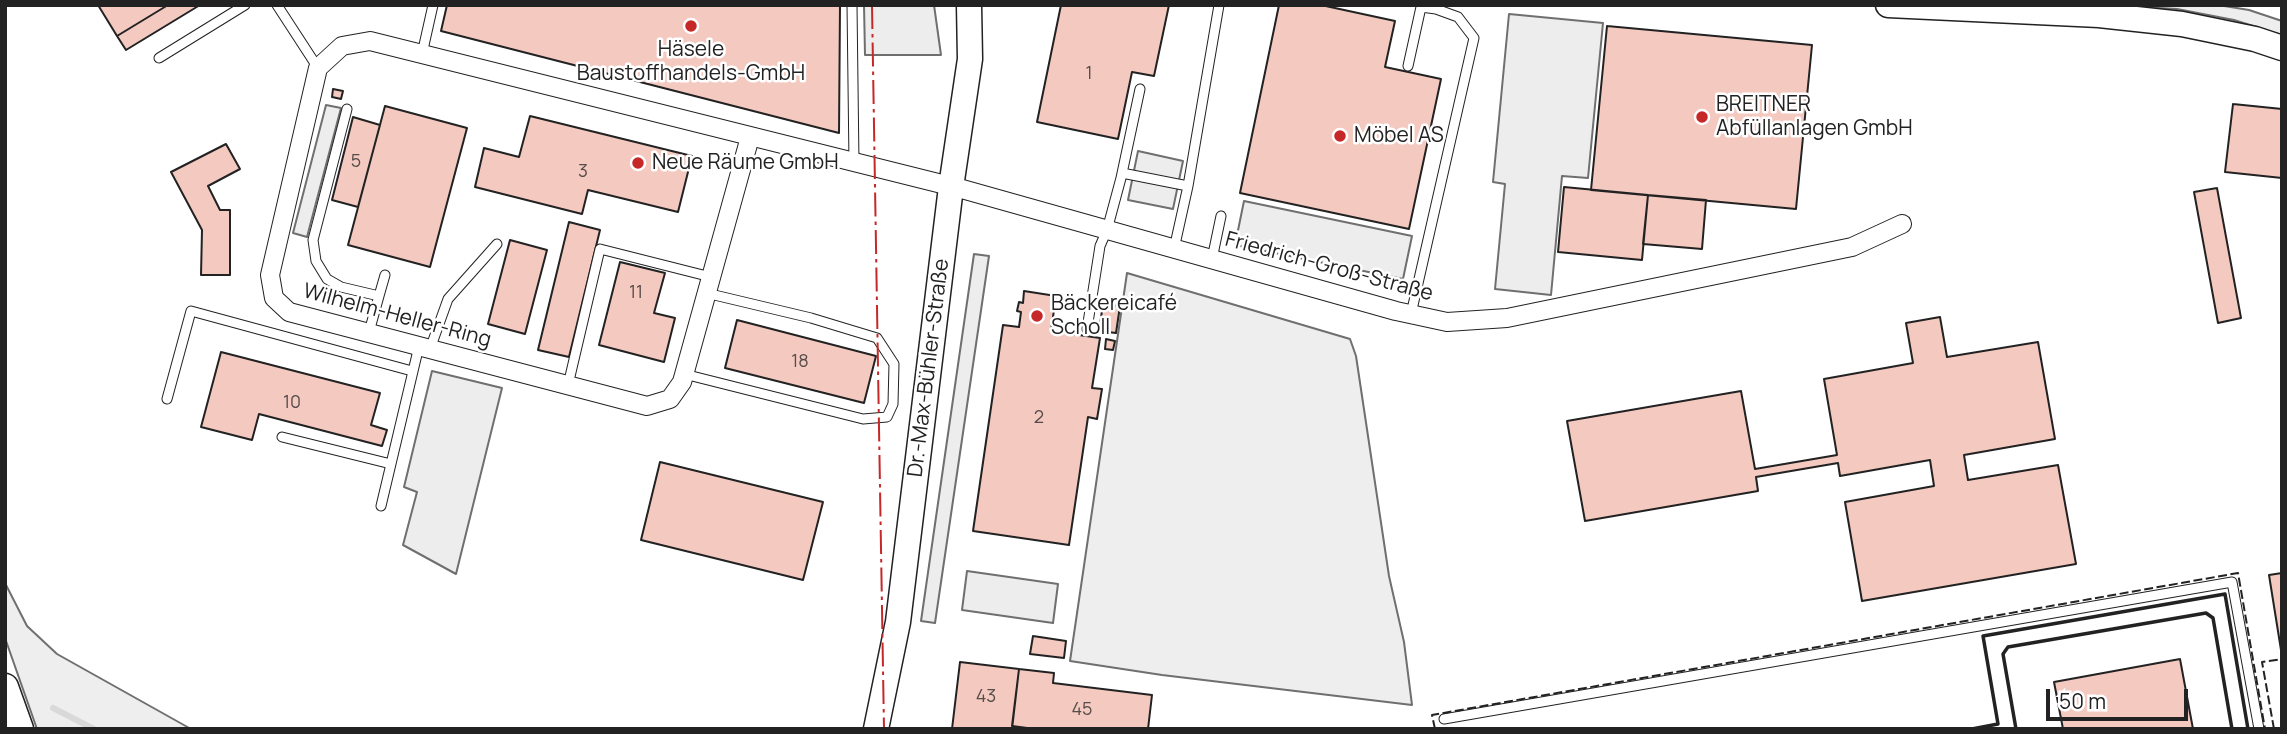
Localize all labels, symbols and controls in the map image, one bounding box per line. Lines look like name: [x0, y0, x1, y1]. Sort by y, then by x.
marker: Häsele Baustoffhandels-GmbH: [683, 18, 699, 34]
place label: Häsele Baustoffhandels-GmbH: [577, 37, 805, 87]
house number: 1: [1085, 63, 1093, 85]
place label: BREITNER Abfüllanlagen GmbH: [1716, 92, 1913, 142]
marker: BREITNER Abfüllanlagen GmbH: [1694, 109, 1710, 125]
place label: Möbel AS: [1354, 123, 1444, 149]
marker: Möbel AS: [1332, 128, 1348, 144]
place label: Neue Räume GmbH: [652, 150, 839, 176]
house number: 5: [351, 151, 361, 173]
marker: Neue Räume GmbH: [630, 155, 646, 171]
house number: 3: [578, 161, 588, 183]
street label: Friedrich-Groß-Straße: [1222, 227, 1436, 307]
street label: Dr.-Max-Bühler-Straße: [903, 257, 955, 479]
street label: Wilhelm-Heller-Ring: [300, 279, 494, 353]
house number: 11: [629, 282, 643, 304]
place label: Bäckereicafé Scholl: [1051, 291, 1177, 341]
marker: Bäckereicafé Scholl: [1029, 308, 1045, 324]
house number: 18: [791, 351, 809, 373]
house number: 10: [283, 392, 301, 414]
house number: 2: [1034, 407, 1044, 429]
scale bar: [2049, 674, 2191, 718]
house number: 43: [976, 686, 996, 708]
text: 50 m: [2059, 687, 2106, 715]
house number: 45: [1071, 699, 1093, 721]

